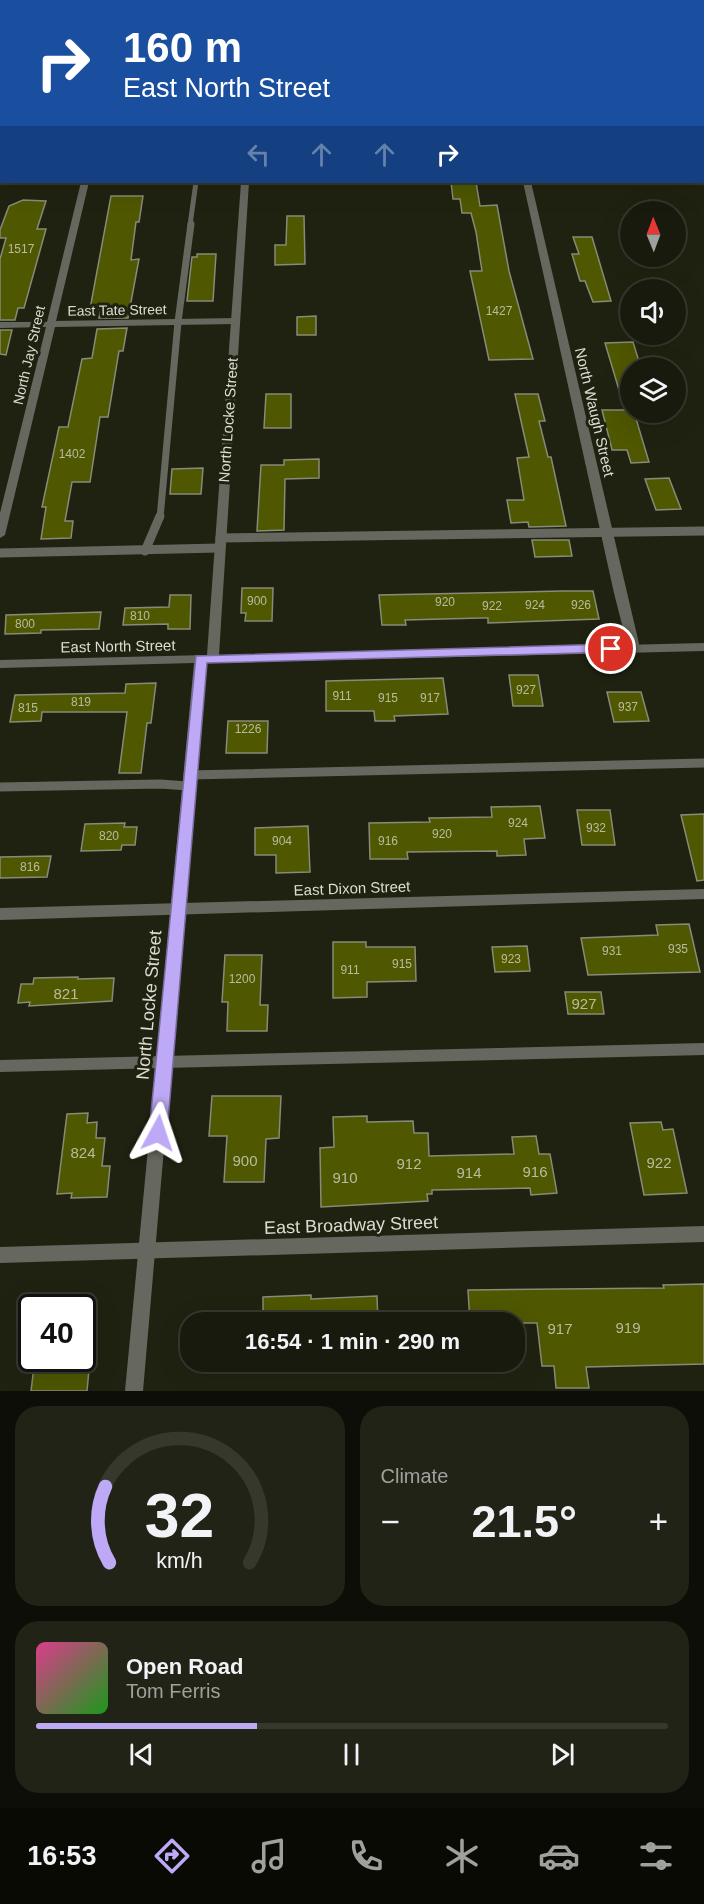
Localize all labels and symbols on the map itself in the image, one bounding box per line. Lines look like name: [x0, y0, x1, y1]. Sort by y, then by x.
north arrow: [620, 201, 686, 267]
house number: 1517: [8, 242, 35, 256]
street label: East Tate Street: [67, 301, 167, 319]
street label: North Jay Street: [10, 304, 48, 406]
house number: 1427: [486, 304, 513, 318]
street label: North Waugh Street: [572, 346, 618, 479]
street label: North Locke Street: [215, 356, 241, 483]
house number: 1402: [59, 447, 86, 461]
house number: 900: [247, 594, 267, 608]
house number: 920: [435, 595, 455, 609]
house number: 924: [525, 598, 545, 612]
house number: 926: [571, 598, 591, 612]
house number: 922: [482, 599, 502, 613]
house number: 810: [130, 609, 150, 623]
house number: 800: [15, 617, 35, 631]
pin: [585, 623, 636, 674]
street label: East North Street: [60, 636, 176, 656]
house number: 927: [516, 683, 536, 697]
house number: 911: [332, 689, 352, 703]
house number: 915: [378, 691, 398, 705]
house number: 917: [420, 691, 440, 705]
house number: 819: [71, 695, 91, 709]
house number: 937: [618, 700, 638, 714]
house number: 815: [18, 701, 38, 715]
house number: 1226: [235, 722, 262, 736]
house number: 924: [508, 816, 528, 830]
house number: 932: [586, 821, 606, 835]
house number: 920: [432, 827, 452, 841]
house number: 820: [99, 829, 119, 843]
house number: 904: [272, 834, 292, 848]
house number: 916: [378, 834, 398, 848]
house number: 816: [20, 860, 40, 874]
street label: East Dixon Street: [293, 877, 411, 899]
street label: North Locke Street: [132, 929, 166, 1081]
house number: 935: [668, 942, 688, 956]
house number: 931: [602, 944, 622, 958]
house number: 923: [501, 952, 521, 966]
house number: 915: [392, 957, 412, 971]
house number: 911: [340, 963, 360, 977]
house number: 1200: [229, 972, 256, 986]
house number: 821: [53, 985, 79, 1002]
house number: 927: [571, 995, 597, 1012]
position arrow: [126, 1101, 190, 1165]
house number: 824: [70, 1144, 96, 1161]
house number: 900: [232, 1152, 258, 1169]
house number: 922: [646, 1154, 672, 1171]
house number: 912: [396, 1155, 422, 1172]
house number: 916: [522, 1163, 548, 1180]
house number: 914: [456, 1164, 482, 1181]
house number: 910: [332, 1169, 358, 1186]
street label: East Broadway Street: [264, 1212, 438, 1238]
speed limit sign: 40: [18, 1294, 96, 1372]
house number: 919: [615, 1319, 641, 1336]
house number: 917: [547, 1320, 573, 1337]

